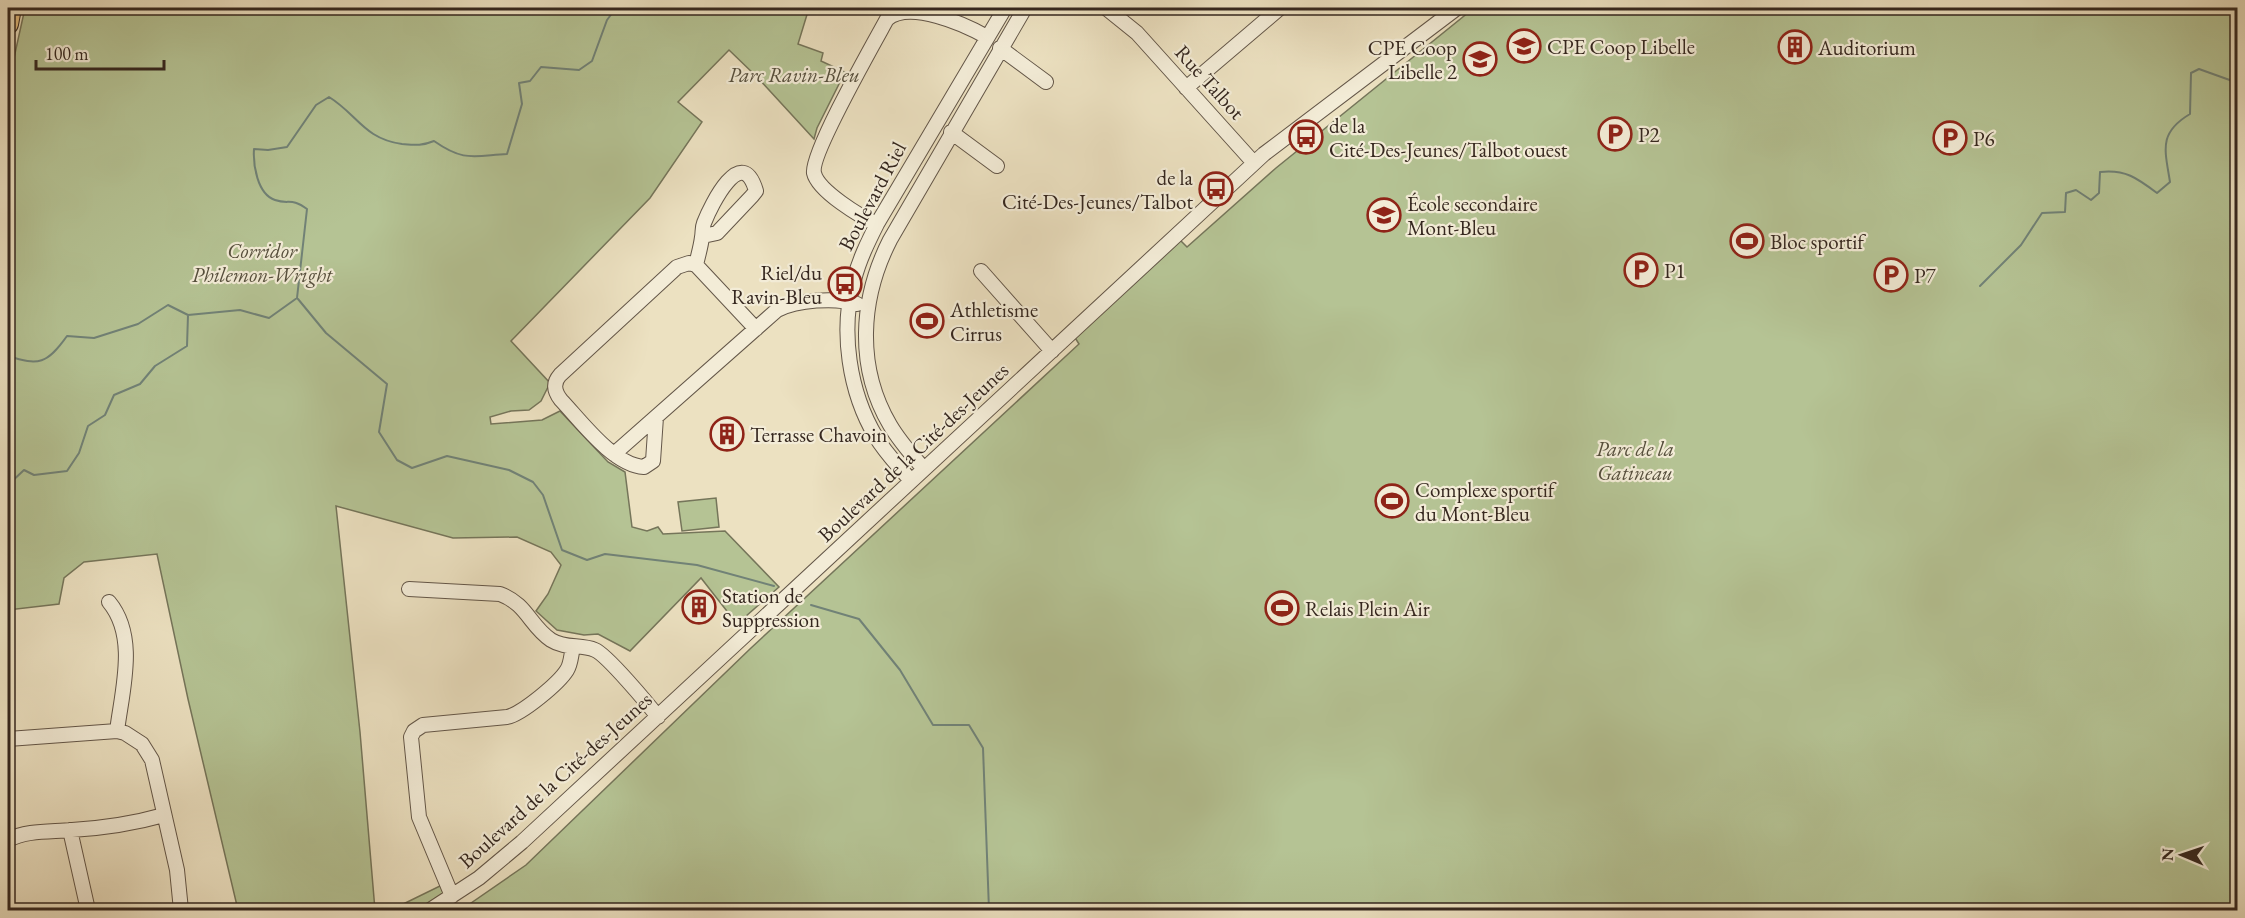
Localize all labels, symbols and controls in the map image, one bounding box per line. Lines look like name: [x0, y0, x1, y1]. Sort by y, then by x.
school or university icon: CPE Coop Libelle: [1506, 28, 1542, 64]
building icon: Auditorium: [1777, 29, 1813, 65]
scale bar: [36, 33, 164, 71]
place label: CPE Coop Libelle: [1547, 33, 1695, 60]
place label: CPE Coop Libelle 2: [1368, 34, 1457, 85]
place label: Auditorium: [1817, 34, 1916, 61]
street label: Rue Talbot: [1169, 39, 1251, 125]
school or university icon: CPE Coop Libelle 2: [1462, 41, 1498, 77]
text: 100 m: [45, 42, 89, 65]
park label: Parc Ravin-Bleu: [728, 61, 860, 88]
place label: de la Cité-Des-Jeunes/Talbot ouest: [1329, 112, 1568, 163]
parking icon: P2: [1597, 116, 1633, 152]
bus stop icon: de la Cité-Des-Jeunes/Talbot ouest: [1288, 119, 1324, 155]
parking icon: P6: [1932, 120, 1968, 156]
place label: P2: [1638, 121, 1660, 148]
place label: P6: [1973, 125, 1995, 152]
street label: Boulevard Riel: [832, 137, 912, 255]
place label: de la Cité-Des-Jeunes/Talbot: [1002, 164, 1194, 215]
bus stop icon: de la Cité-Des-Jeunes/Talbot: [1198, 171, 1234, 207]
place label: École secondaire Mont-Bleu: [1407, 190, 1538, 241]
school or university icon: École secondaire Mont-Bleu: [1366, 197, 1402, 233]
sports icon: Bloc sportif: [1729, 223, 1765, 259]
place label: Bloc sportif: [1770, 228, 1866, 255]
park label: Corridor Philemon-Wright: [192, 237, 333, 288]
parking icon: P1: [1623, 252, 1659, 288]
place label: P1: [1664, 257, 1686, 284]
parking icon: P7: [1873, 257, 1909, 293]
place label: Riel/du Ravin-Bleu: [731, 259, 822, 310]
place label: P7: [1914, 262, 1937, 289]
bus stop icon: Riel/du Ravin-Bleu: [827, 266, 863, 302]
place label: Athletisme Cirrus: [949, 296, 1038, 347]
sports icon: Athletisme Cirrus: [909, 303, 945, 339]
street label: Boulevard de la Cité-des-Jeunes: [812, 356, 1014, 548]
building icon: Terrasse Chavoin: [709, 416, 745, 452]
place label: Terrasse Chavoin: [750, 421, 887, 448]
park label: Parc de la Gatineau: [1596, 435, 1674, 486]
place label: Complexe sportif du Mont-Bleu: [1415, 476, 1557, 527]
sports icon: Complexe sportif du Mont-Bleu: [1374, 483, 1410, 519]
place label: Station de Suppression: [722, 582, 820, 633]
building icon: Station de Suppression: [681, 589, 717, 625]
sports icon: Relais Plein Air: [1264, 590, 1300, 626]
place label: Relais Plein Air: [1305, 595, 1430, 622]
street label: Boulevard de la Cité-des-Jeunes: [453, 686, 658, 874]
north arrow: [2152, 825, 2212, 885]
text: N: [2157, 848, 2178, 861]

